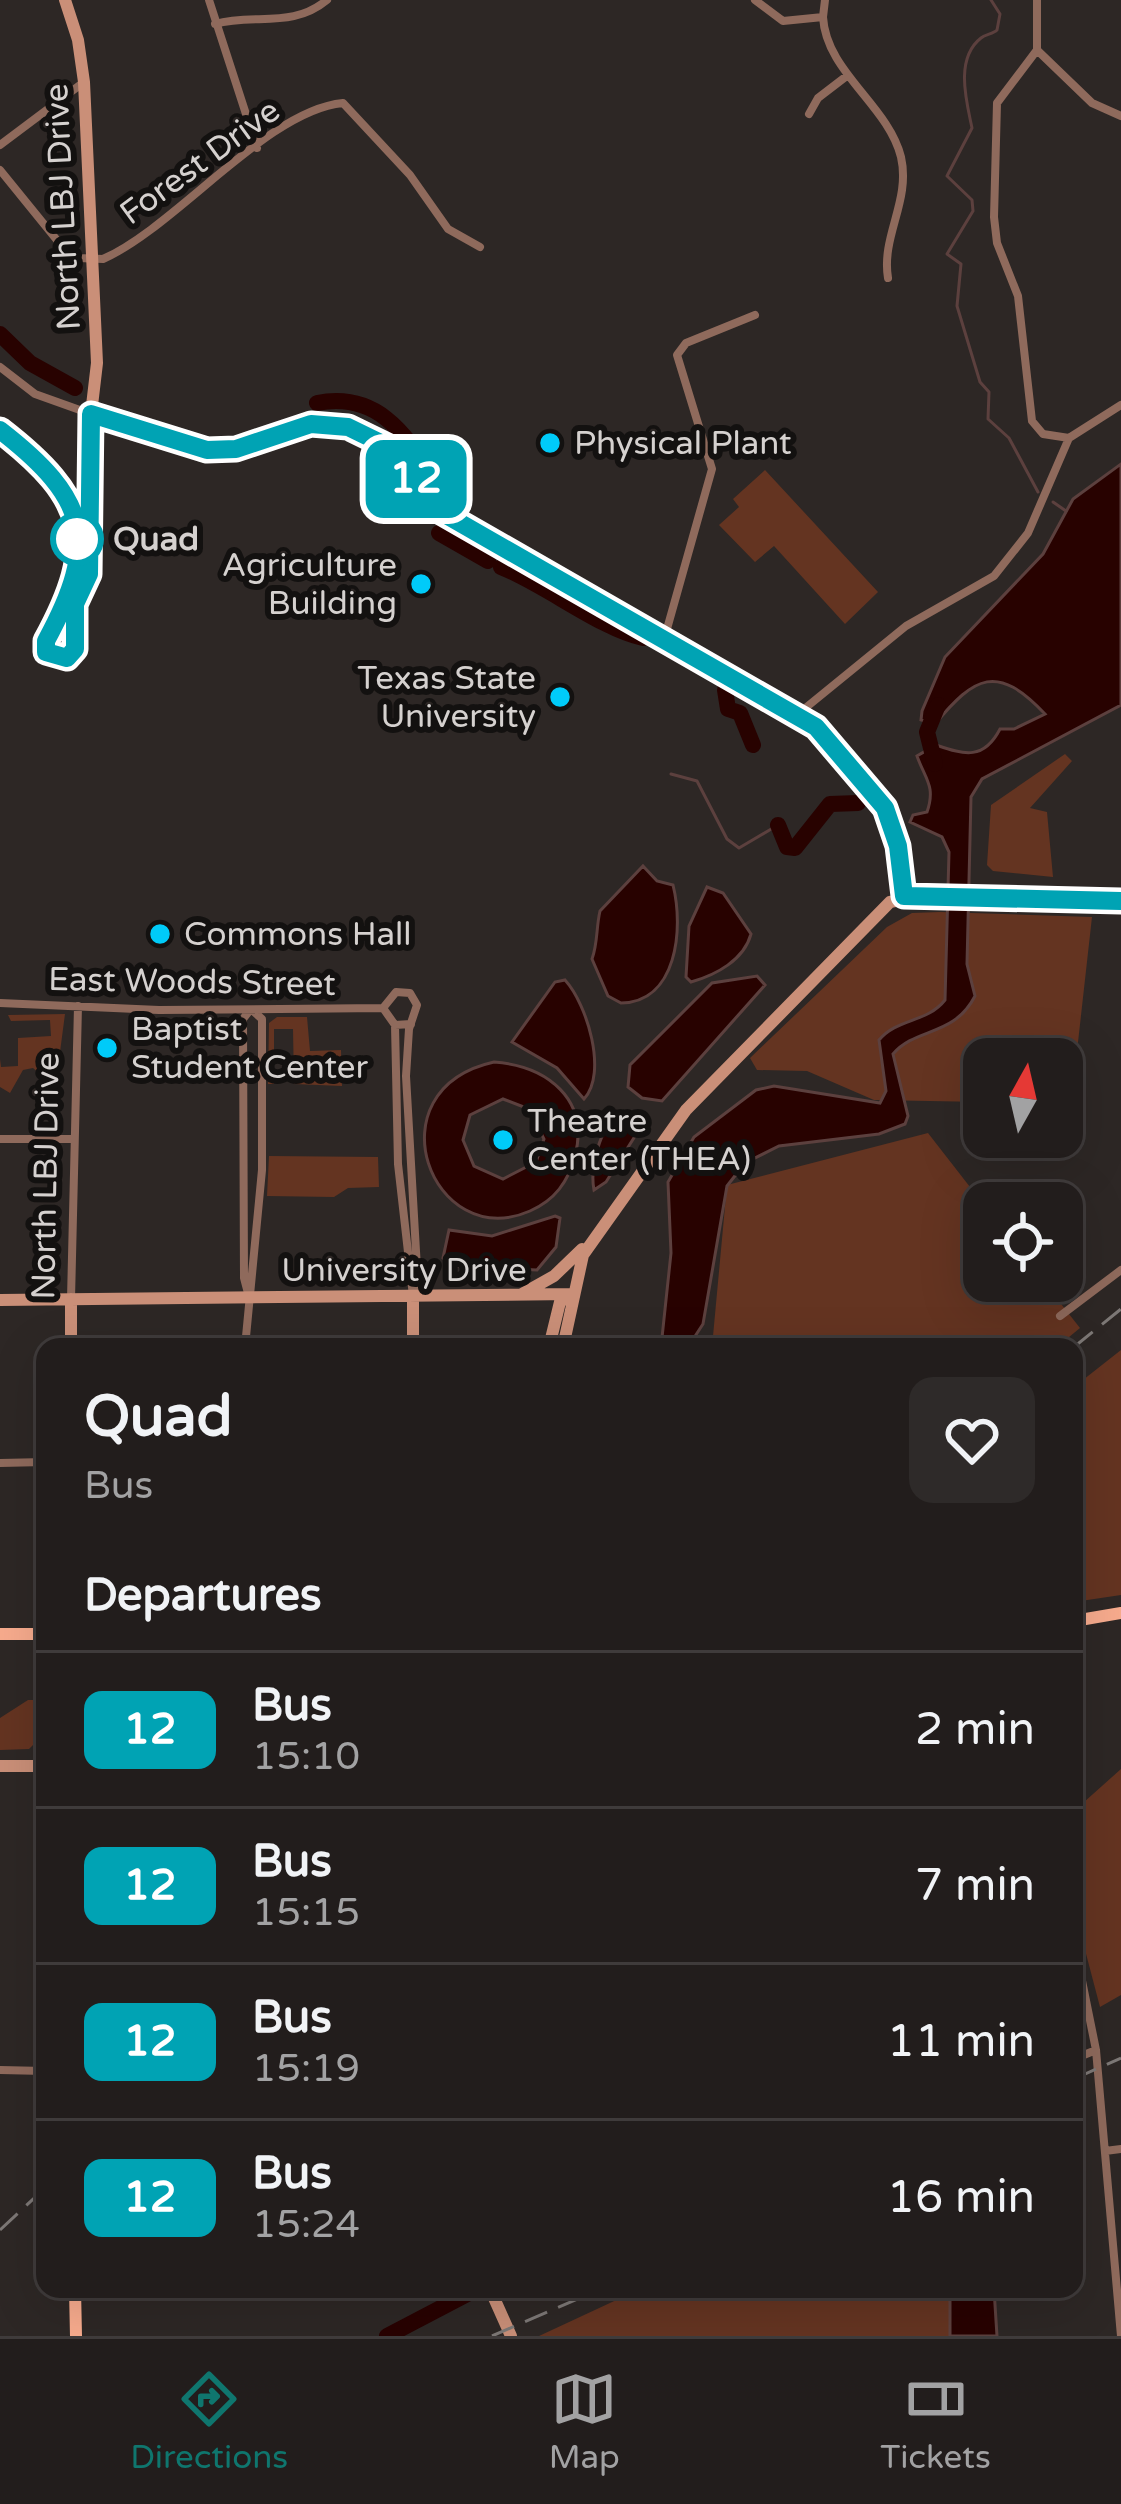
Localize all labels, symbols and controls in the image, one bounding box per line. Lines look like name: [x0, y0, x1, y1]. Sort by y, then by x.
street label: North LBJ Drive: [37, 83, 89, 331]
street label: Forest Drive: [113, 91, 287, 233]
place label: Physical Plant: [574, 424, 792, 463]
marker: Physical Plant: [537, 430, 563, 456]
line badge: 12: [362, 440, 470, 518]
text: 12: [390, 453, 442, 504]
marker: Quad: [52, 514, 102, 564]
place label: Quad: [113, 520, 199, 559]
place label: Agriculture Building: [222, 546, 397, 623]
marker: Agriculture Building: [408, 571, 434, 597]
place label: Texas State University: [357, 659, 536, 736]
marker: Texas State University: [547, 684, 573, 710]
place label: Commons Hall: [184, 915, 412, 954]
marker: Commons Hall: [147, 921, 173, 947]
street label: East Woods Street: [48, 960, 336, 1004]
place label: Baptist Student Center: [131, 1010, 369, 1087]
marker: Baptist Student Center: [94, 1035, 120, 1061]
north arrow: [963, 1038, 1083, 1158]
map controls: [963, 1038, 1083, 1302]
street label: North LBJ Drive: [24, 1052, 68, 1300]
place label: Theatre Center (THEA): [527, 1102, 751, 1179]
marker: Theatre Center (THEA): [490, 1127, 516, 1153]
button: locate: [963, 1182, 1083, 1302]
street label: University Drive: [281, 1251, 527, 1290]
button: heart: [909, 1377, 1035, 1503]
text: Quad: [84, 1383, 233, 1451]
text: Bus: [84, 1462, 153, 1509]
text: Departures: [84, 1569, 322, 1623]
text: Bus: [252, 1679, 332, 1733]
text: 2 min: [915, 1703, 1035, 1757]
text: 12: [124, 1704, 176, 1755]
text: 15:10: [252, 1733, 360, 1780]
text: Bus: [252, 1835, 332, 1889]
text: 7 min: [915, 1859, 1035, 1913]
text: 12: [124, 1860, 176, 1911]
text: 15:15: [252, 1889, 360, 1936]
text: Bus: [252, 1991, 332, 2045]
text: 11 min: [887, 2015, 1035, 2069]
text: 12: [124, 2016, 176, 2067]
text: 15:19: [252, 2045, 360, 2092]
text: Bus: [252, 2147, 332, 2201]
text: 16 min: [887, 2171, 1035, 2225]
text: 12: [124, 2172, 176, 2223]
text: 15:24: [252, 2201, 360, 2248]
tab: Directions: [130, 2366, 288, 2477]
tab: Map: [549, 2366, 620, 2477]
tab: Tickets: [880, 2366, 991, 2477]

